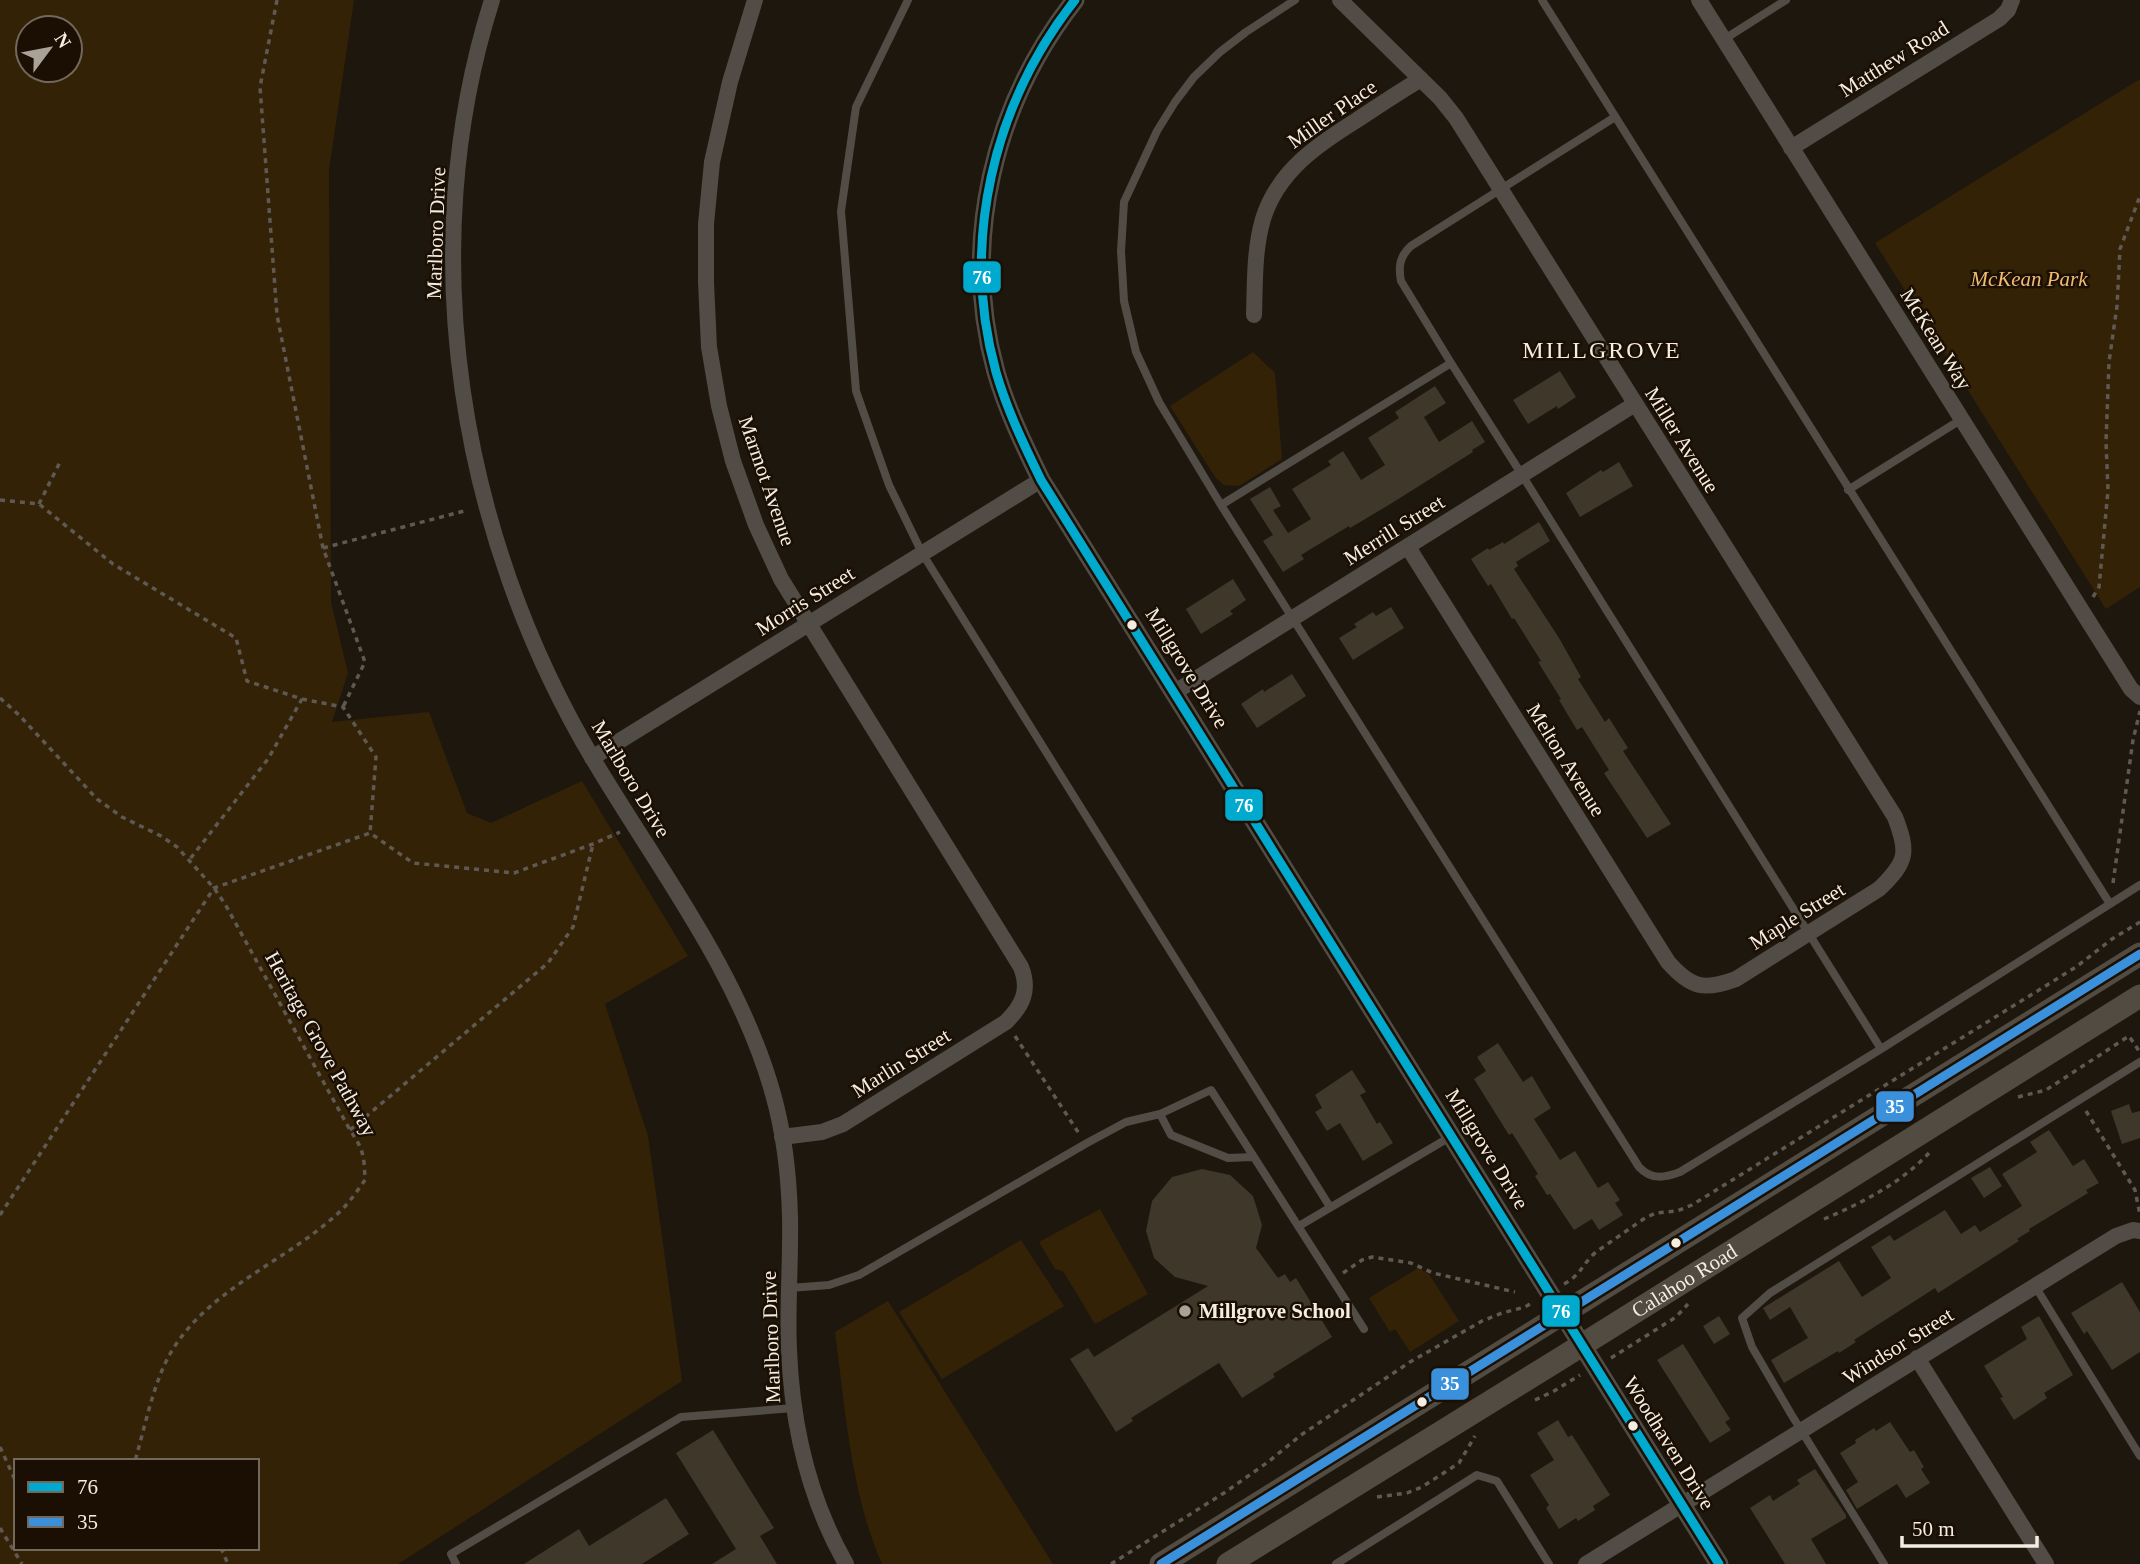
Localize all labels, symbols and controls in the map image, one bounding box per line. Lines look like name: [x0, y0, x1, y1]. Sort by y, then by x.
north arrow: [14, 14, 84, 84]
street label: Matthew Road: [1835, 16, 1953, 102]
text: N: [50, 29, 76, 52]
street label: Miller Place: [1283, 75, 1381, 153]
street label: Marlboro Drive: [422, 166, 450, 300]
line badge: 76: [962, 260, 1002, 294]
text: 76: [973, 267, 992, 288]
park label: McKean Park: [1969, 267, 2088, 291]
street label: McKean Way: [1895, 284, 1977, 395]
district label: MILLGROVE: [1522, 337, 1682, 363]
street label: Miller Avenue: [1640, 383, 1724, 497]
street label: Marmot Avenue: [734, 413, 800, 549]
street label: Merrill Street: [1339, 490, 1449, 570]
street label: Morris Street: [751, 561, 859, 641]
street label: Millgrove Drive: [1141, 604, 1233, 732]
unlabelled marker: [1125, 618, 1139, 632]
street label: Melton Avenue: [1522, 699, 1610, 821]
street label: Marlboro Drive: [587, 716, 675, 842]
line badge: 76: [1224, 788, 1264, 822]
text: 76: [1235, 795, 1254, 816]
street label: Maple Street: [1745, 877, 1849, 955]
street label: Heritage Grove Pathway: [260, 947, 382, 1141]
street label: Marlin Street: [847, 1023, 955, 1103]
street label: Millgrove Drive: [1441, 1085, 1533, 1213]
line badge: 35: [1875, 1090, 1915, 1123]
text: 35: [1886, 1096, 1905, 1117]
unlabelled marker: [1669, 1236, 1683, 1250]
street label: Calahoo Road: [1627, 1239, 1742, 1323]
street label: Marlboro Drive: [757, 1270, 785, 1404]
line badge: 76: [1541, 1294, 1581, 1328]
place label: Millgrove School: [1199, 1299, 1351, 1323]
text: 76: [1552, 1301, 1571, 1322]
street label: Windsor Street: [1838, 1302, 1958, 1389]
marker: Millgrove School: [1177, 1303, 1193, 1319]
line badge: 35: [1430, 1367, 1470, 1401]
street label: Woodhaven Drive: [1618, 1372, 1720, 1514]
text: 35: [1441, 1373, 1460, 1394]
unlabelled marker: [1415, 1395, 1429, 1409]
unlabelled marker: [1626, 1419, 1640, 1433]
legend: [14, 1459, 259, 1550]
text: 76: [77, 1475, 98, 1499]
scale bar: [1902, 1504, 2037, 1548]
text: 35: [77, 1510, 98, 1534]
text: 50 m: [1912, 1517, 1955, 1541]

